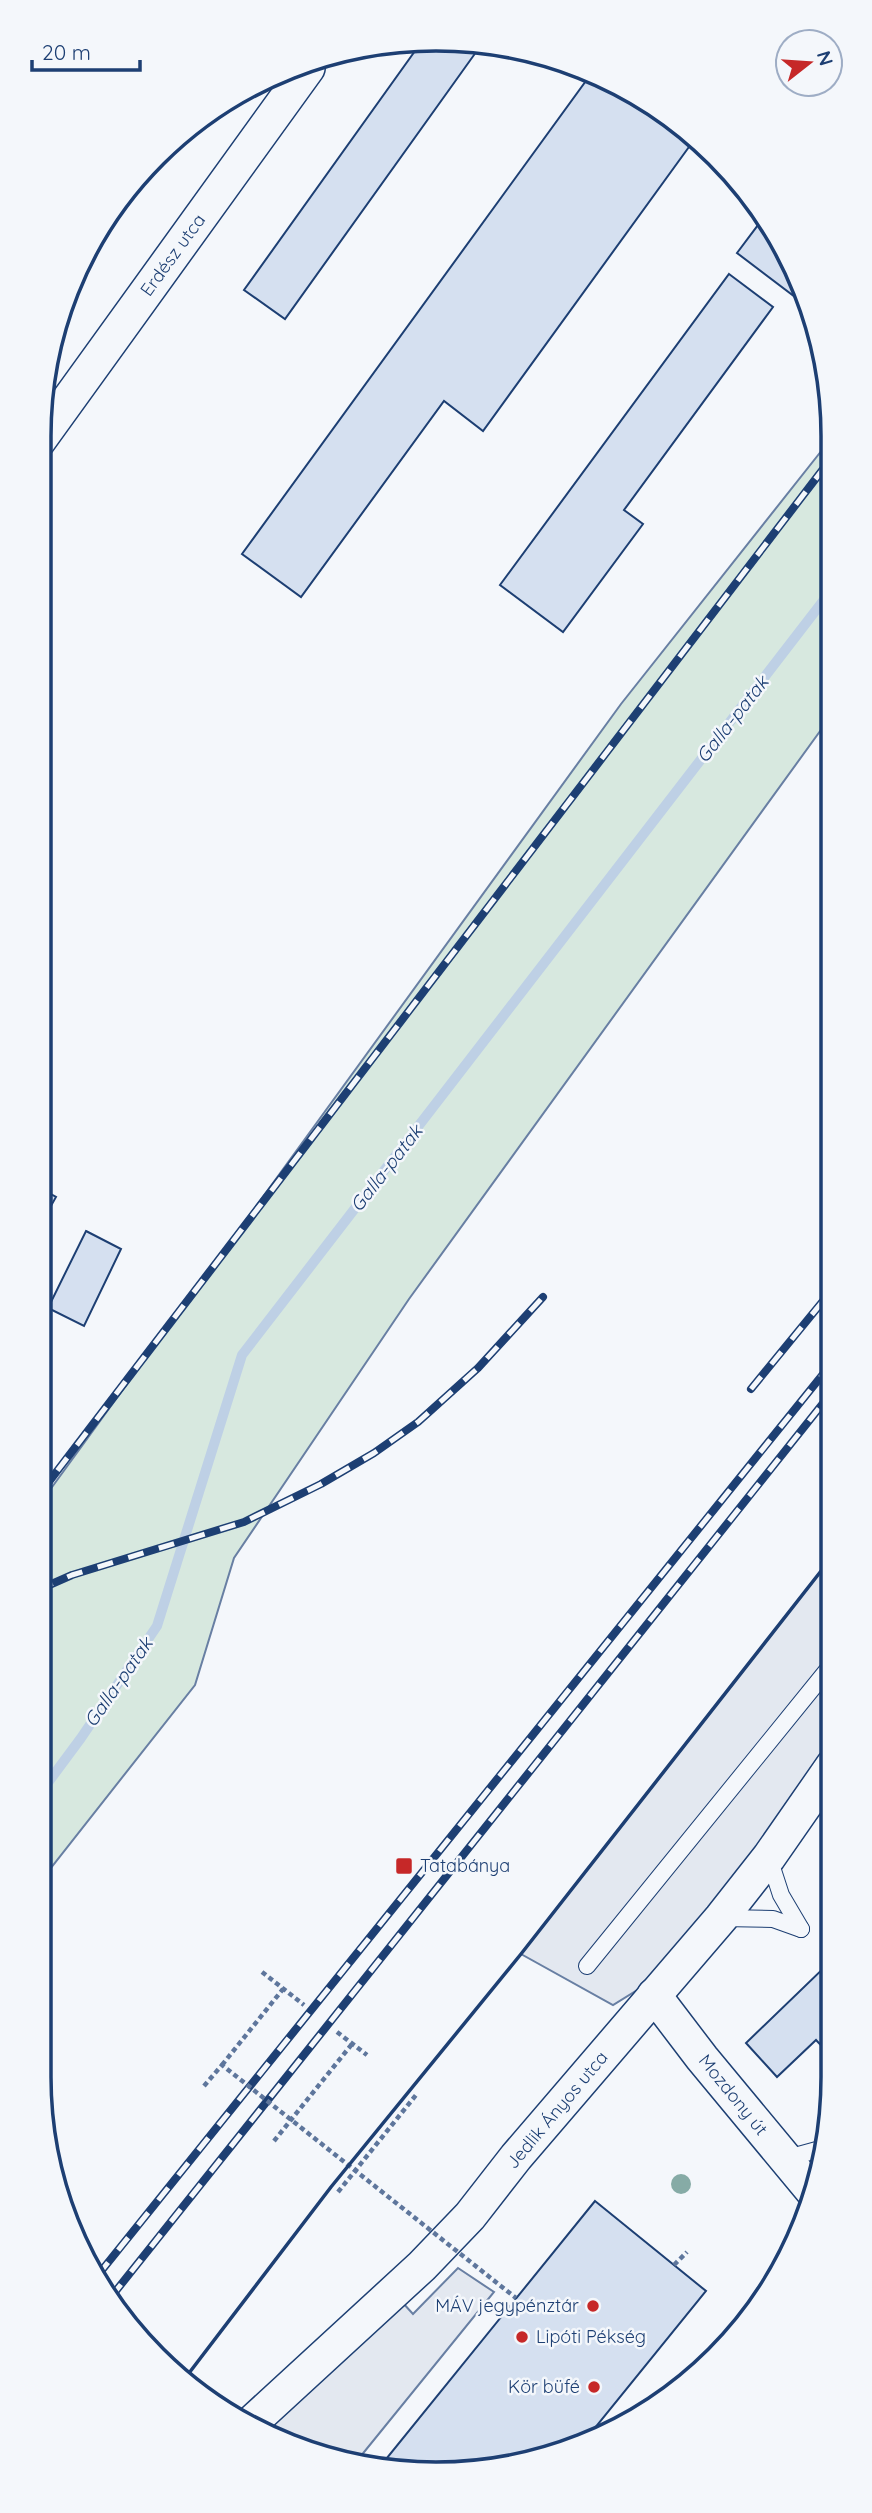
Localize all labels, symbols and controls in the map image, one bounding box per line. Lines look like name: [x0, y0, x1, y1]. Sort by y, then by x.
scale bar: [32, 28, 140, 72]
north arrow: [774, 28, 844, 98]
text: 20 m: [42, 39, 91, 65]
text: N: [812, 48, 839, 68]
street label: Erdész utca: [135, 209, 210, 300]
water label: Galla-patak: [691, 669, 775, 767]
water label: Galla-patak: [345, 1118, 429, 1216]
water label: Galla-patak: [78, 1631, 159, 1731]
place label: Tatabánya: [420, 1854, 510, 1877]
marker: Tatabánya: [394, 1856, 414, 1876]
street label: Jedlik Ányos utca: [501, 2046, 613, 2173]
street label: Mozdony út: [694, 2050, 773, 2140]
place label: MÁV jegypénztár: [435, 2294, 579, 2317]
marker: MÁV jegypénztár: [585, 2298, 601, 2314]
place label: Lipóti Pékség: [536, 2325, 646, 2348]
marker: Lipóti Pékség: [514, 2329, 530, 2345]
place label: Kör büfé: [508, 2375, 580, 2398]
marker: Kör büfé: [586, 2379, 602, 2395]

